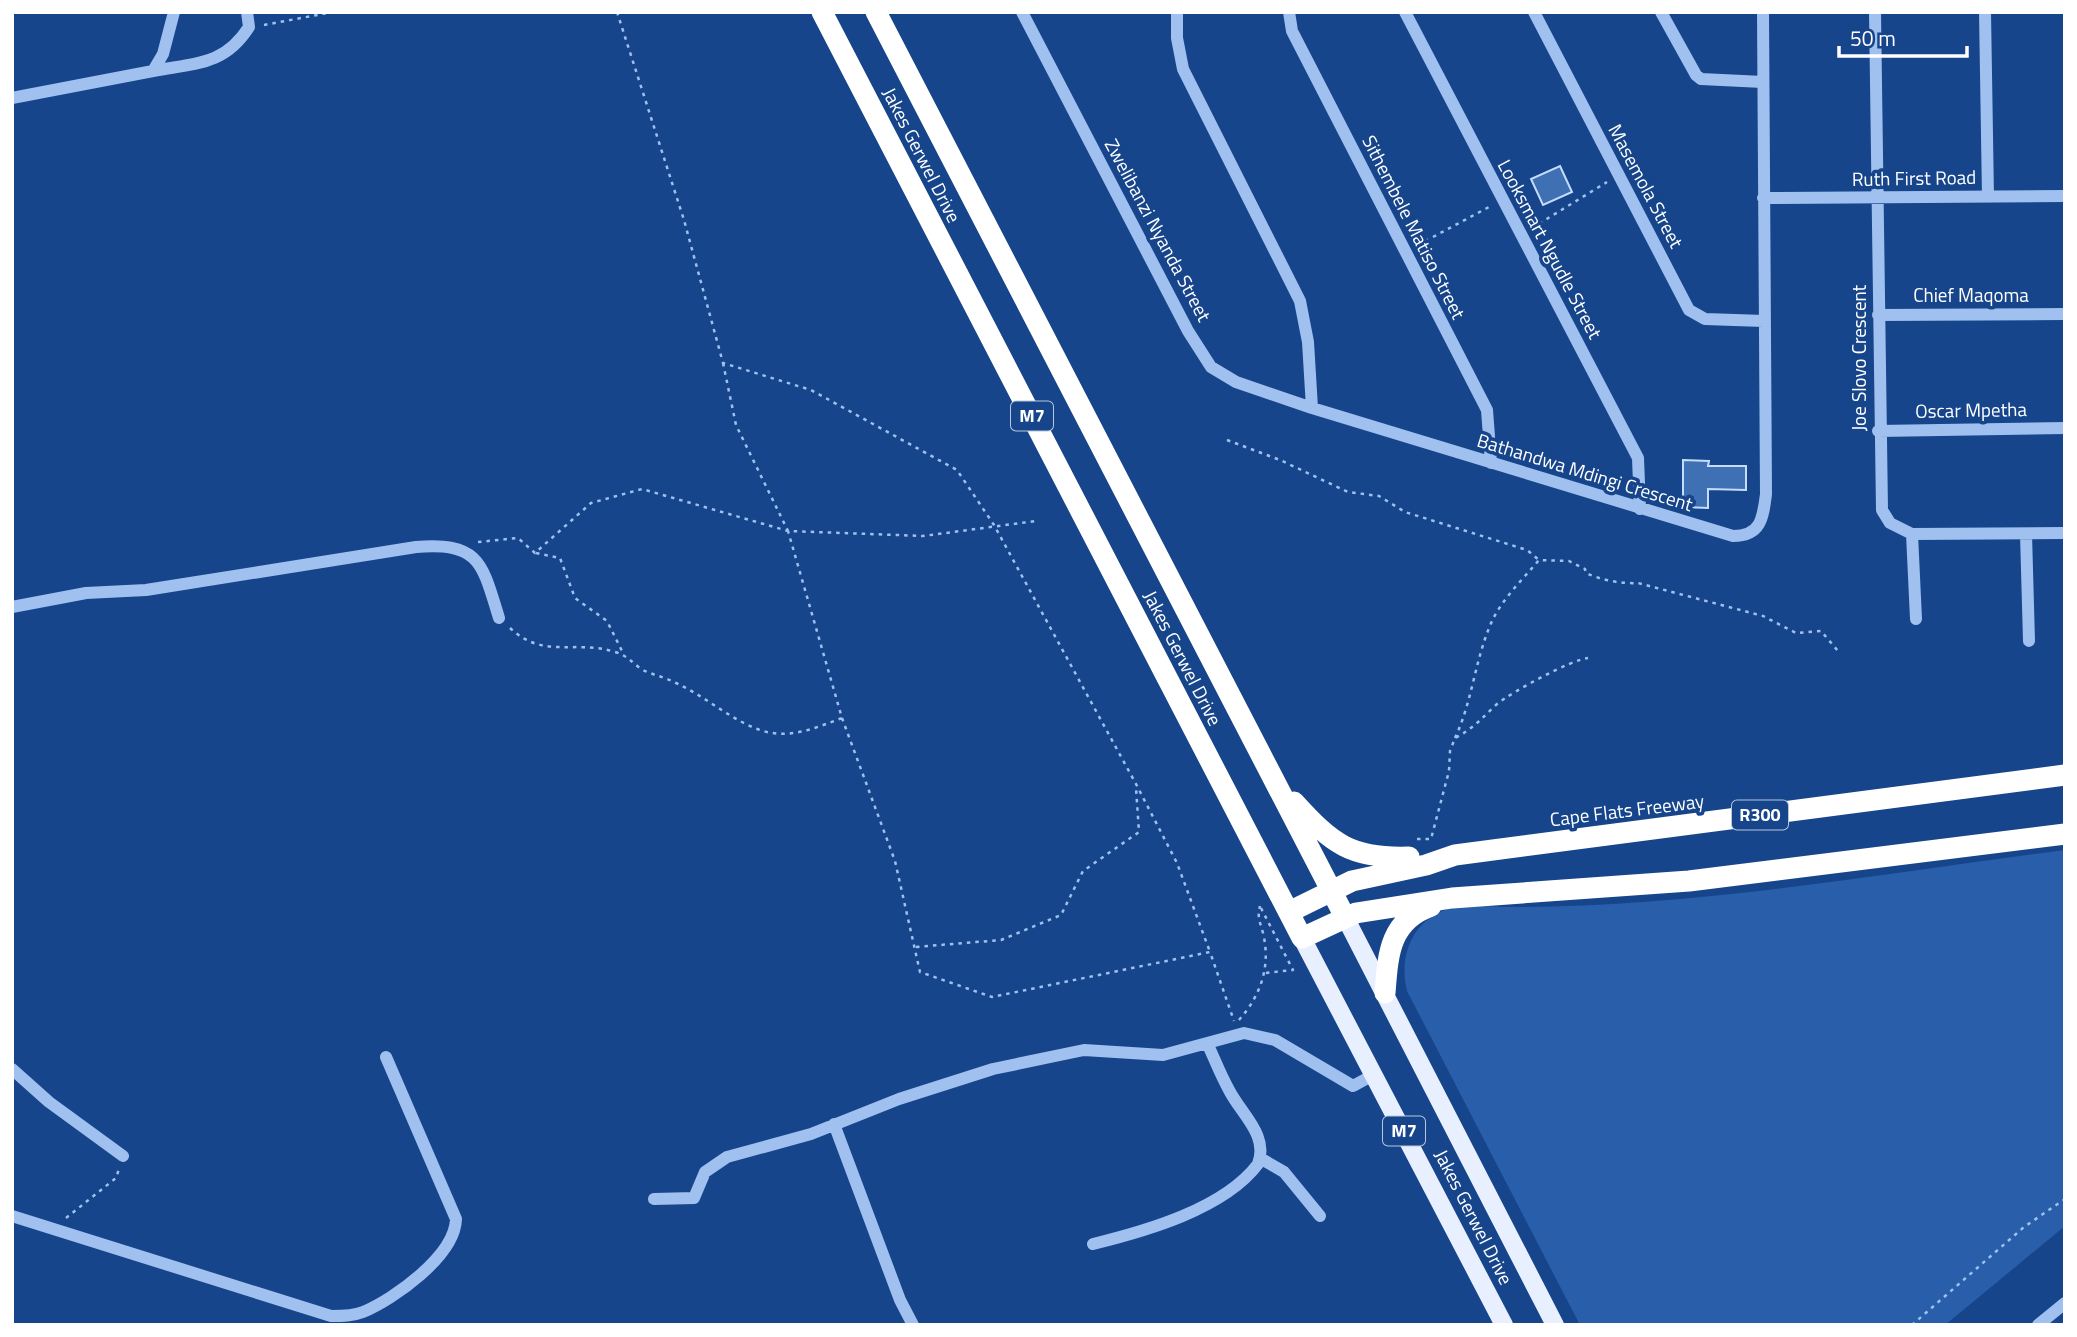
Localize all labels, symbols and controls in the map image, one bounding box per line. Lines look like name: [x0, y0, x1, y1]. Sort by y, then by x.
scale bar: [1839, 14, 1967, 58]
text: 50 m: [1850, 22, 1896, 54]
street label: Jakes Gerwel Drive: [876, 82, 969, 227]
street label: Masemola Street: [1602, 119, 1692, 253]
street label: Sithembele Matiso Street: [1355, 130, 1474, 324]
street label: Zwelibanzi Nyanda Street: [1098, 133, 1219, 327]
street label: Looksmart Ngudle Street: [1491, 154, 1610, 344]
street label: Ruth First Road: [1852, 162, 1976, 193]
street label: Chief Maqoma: [1913, 280, 2029, 309]
street label: Joe Slovo Crescent: [1844, 284, 1873, 431]
street label: Oscar Mpetha: [1915, 394, 2028, 425]
road number: M7: [1011, 402, 1053, 430]
street label: Bathandwa Mdingi Crescent: [1474, 425, 1697, 518]
street label: Jakes Gerwel Drive: [1137, 585, 1230, 730]
street label: Cape Flats Freeway: [1548, 786, 1706, 833]
road number: R300: [1732, 800, 1788, 830]
road number: M7: [1383, 1116, 1425, 1146]
street label: Jakes Gerwel Drive: [1428, 1144, 1521, 1289]

